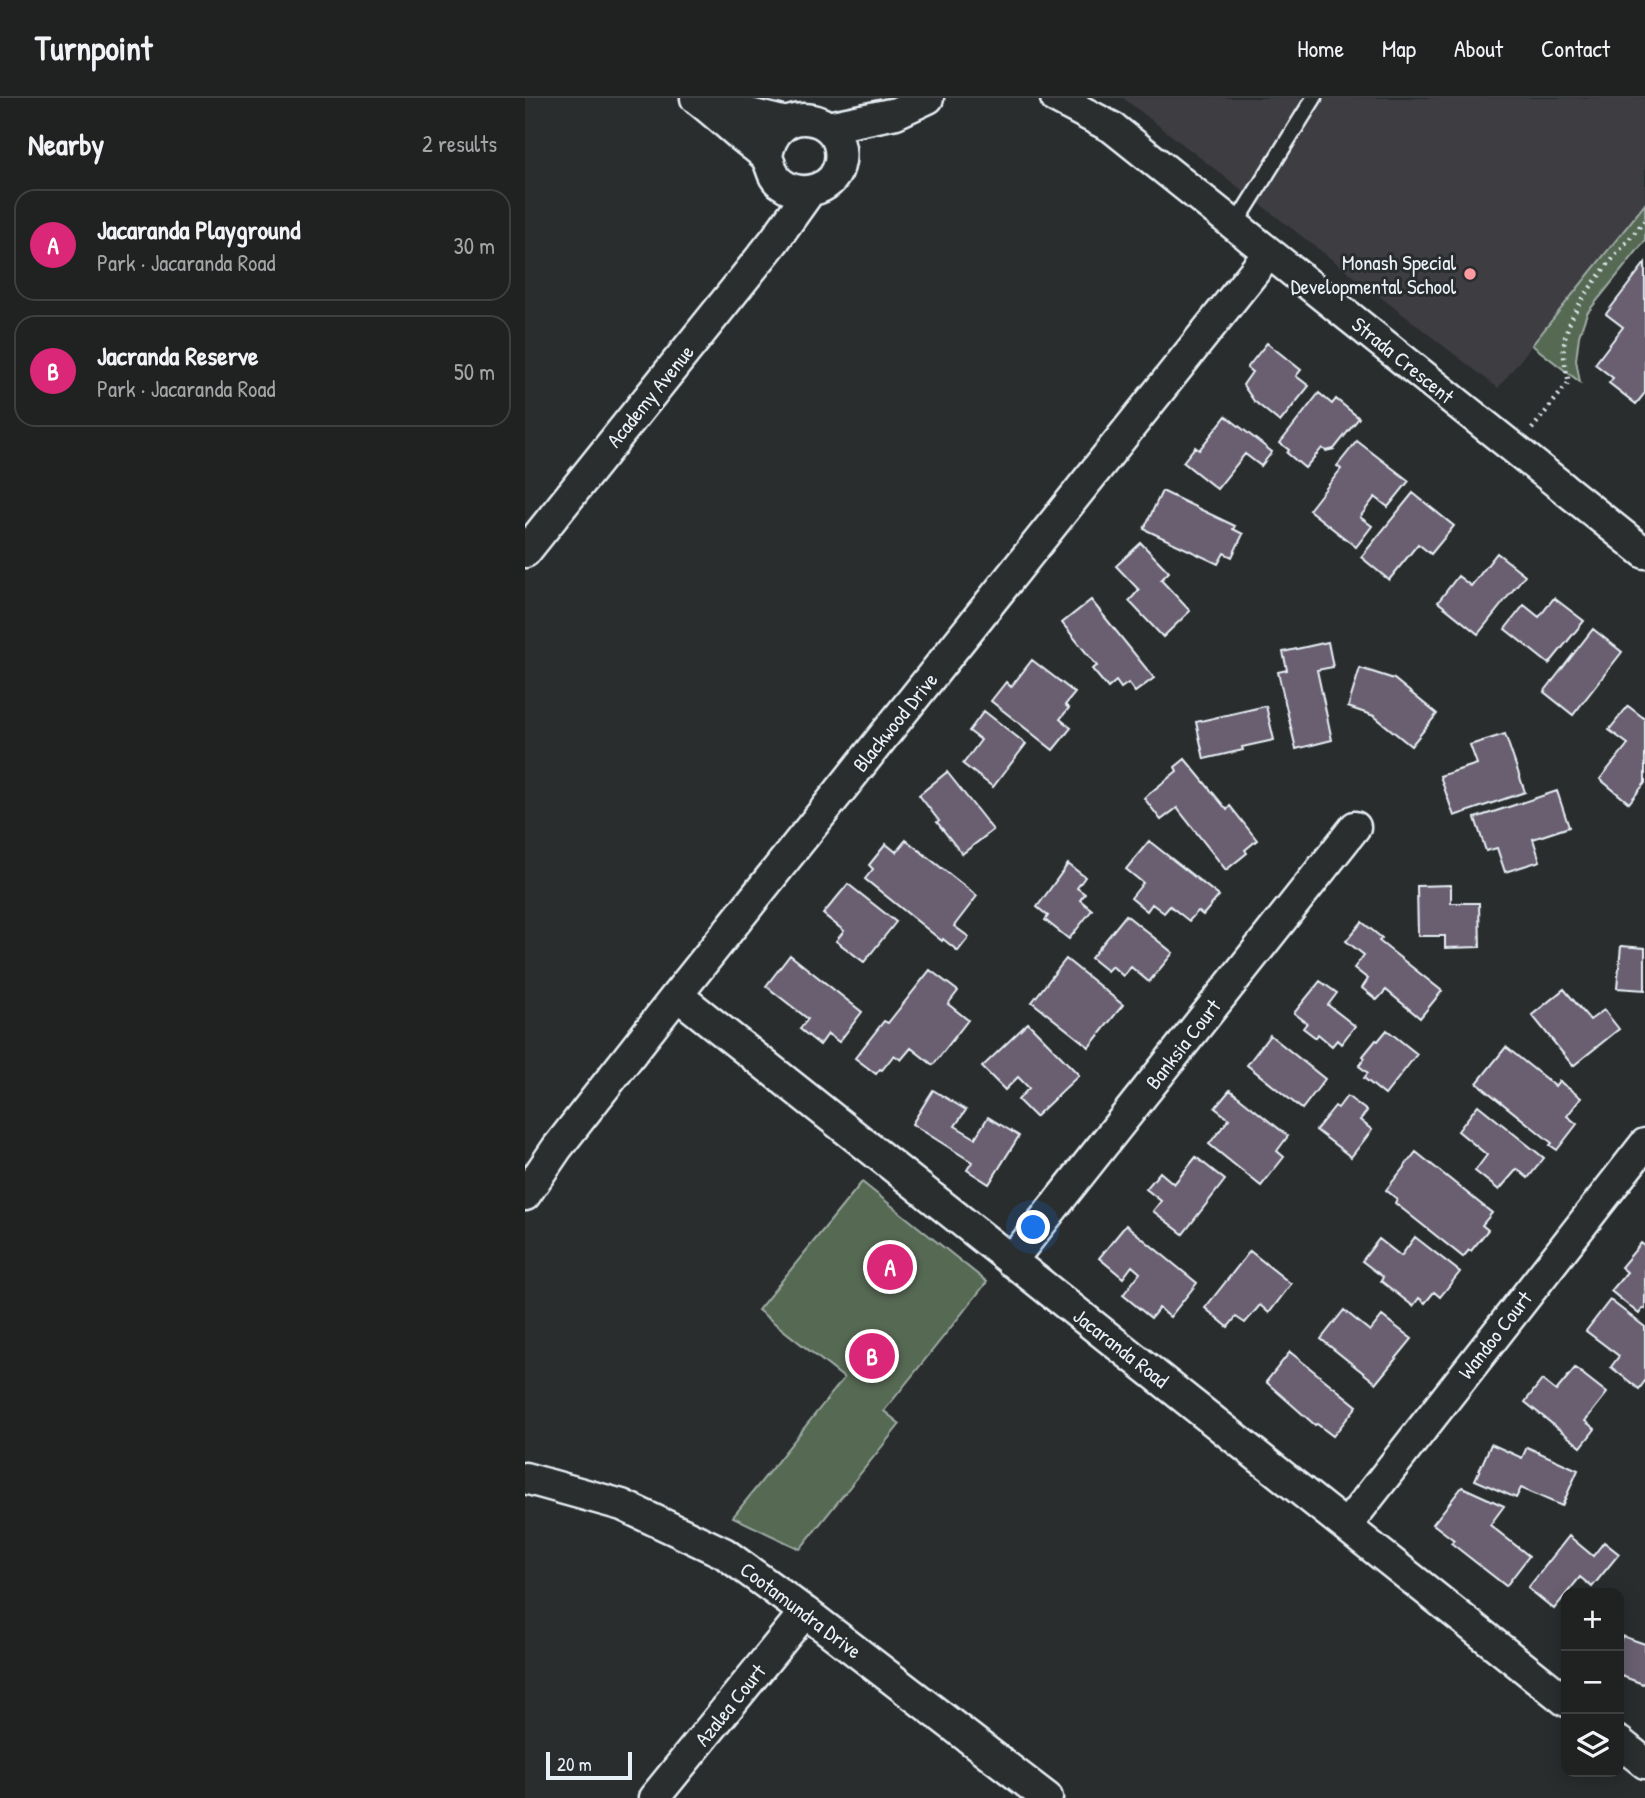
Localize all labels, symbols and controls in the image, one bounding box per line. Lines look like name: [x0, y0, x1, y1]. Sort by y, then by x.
text: Turnpoint: [35, 26, 152, 70]
text: Home: [1297, 32, 1344, 64]
text: Map: [1382, 32, 1416, 64]
text: About: [1454, 32, 1503, 64]
text: Contact: [1541, 32, 1610, 64]
text: Nearby: [28, 124, 104, 164]
text: 2 results: [422, 128, 497, 159]
text: Jacaranda Playground: [97, 212, 300, 247]
text: A: [47, 230, 59, 261]
text: 30 m: [453, 230, 495, 261]
text: Park · Jacaranda Road: [97, 247, 275, 278]
place label: Monash Special Developmental School: [1291, 248, 1456, 301]
marker: Monash Special Developmental School: [1462, 266, 1478, 282]
street label: Strada Crescent: [1346, 310, 1461, 411]
text: Jacranda Reserve: [97, 338, 258, 373]
street label: Academy Avenue: [600, 339, 700, 453]
text: B: [47, 356, 59, 387]
text: 50 m: [454, 356, 495, 387]
text: Park · Jacaranda Road: [97, 373, 275, 404]
street label: Blackwood Drive: [846, 666, 944, 778]
street label: Banksia Court: [1139, 992, 1228, 1095]
your location: [1016, 1210, 1050, 1244]
pin: A: [867, 1241, 913, 1293]
street label: Wandoo Court: [1451, 1284, 1539, 1385]
street label: Jacaranda Road: [1067, 1302, 1175, 1394]
pin: B: [849, 1330, 895, 1382]
street label: Cootamundra Drive: [734, 1555, 868, 1665]
map controls: [1561, 1588, 1624, 1777]
button: +: [1561, 1588, 1624, 1651]
button: −: [1561, 1651, 1624, 1714]
street label: Azalea Court: [688, 1657, 773, 1752]
button: layers: [1561, 1714, 1624, 1777]
scale bar: [546, 1749, 632, 1781]
text: 20 m: [557, 1751, 592, 1777]

